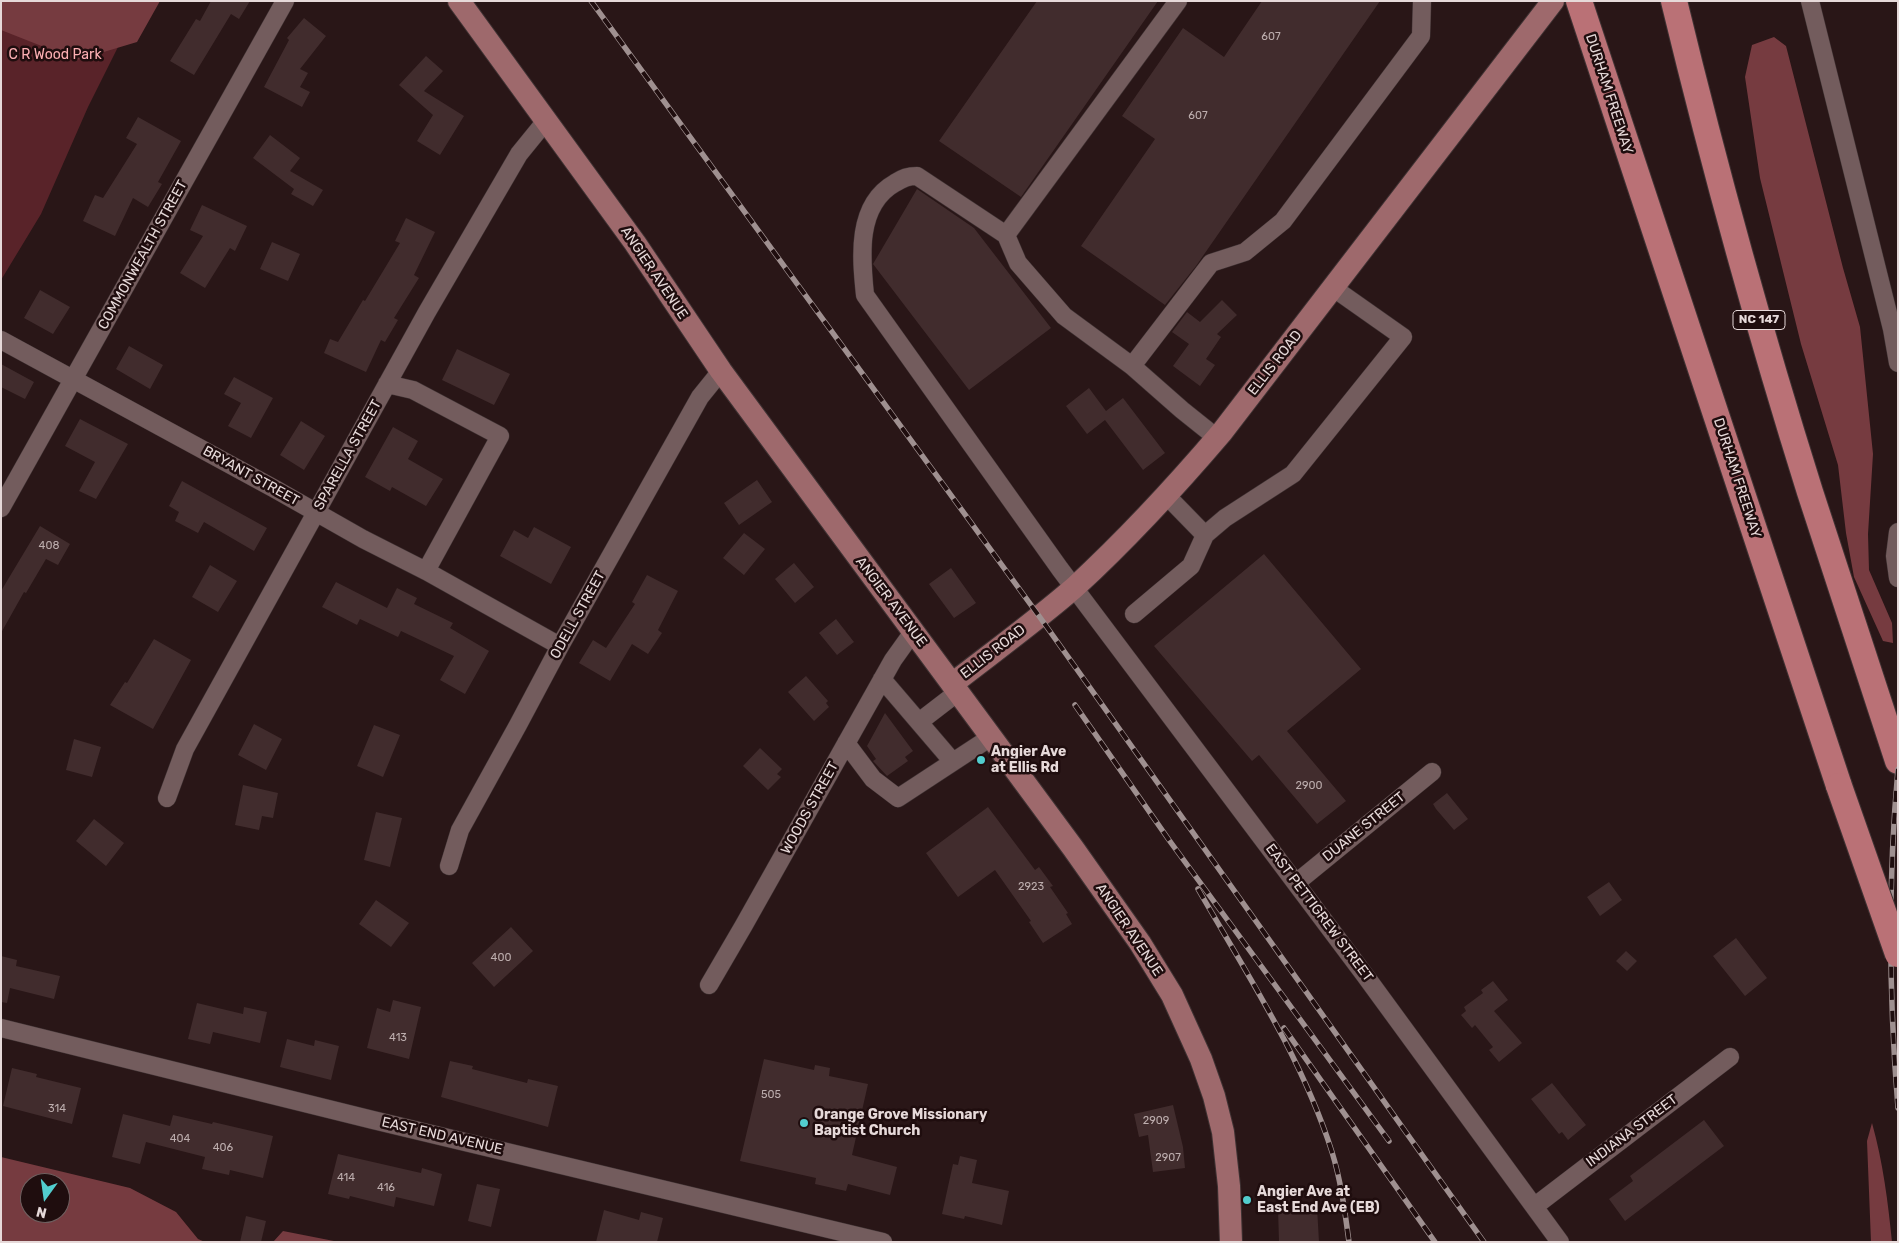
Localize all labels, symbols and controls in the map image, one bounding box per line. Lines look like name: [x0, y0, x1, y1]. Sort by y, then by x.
house number: 607: [1261, 30, 1281, 44]
street label: DURHAM FREEWAY: [1582, 32, 1636, 156]
park label: C R Wood Park: [8, 47, 102, 63]
house number: 607: [1188, 109, 1208, 123]
street label: COMMONWEALTH STREET: [95, 177, 191, 333]
street label: ANGIER AVENUE: [617, 224, 691, 322]
road number: NC 147: [1733, 310, 1785, 330]
street label: ELLIS ROAD: [1244, 327, 1306, 399]
street label: SPARELLA STREET: [311, 397, 385, 513]
street label: DURHAM FREEWAY: [1710, 416, 1764, 540]
street label: BRYANT STREET: [200, 443, 302, 509]
house number: 408: [39, 539, 59, 553]
street label: ANGIER AVENUE: [852, 554, 930, 650]
street label: ODELL STREET: [547, 568, 609, 662]
street label: ELLIS ROAD: [957, 621, 1029, 683]
place label: Angier Ave at Ellis Rd: [991, 744, 1066, 776]
marker: Angier Ave at Ellis Rd: [975, 754, 987, 766]
street label: WOODS STREET: [778, 759, 842, 857]
house number: 2900: [1296, 779, 1322, 793]
street label: DUANE STREET: [1319, 789, 1409, 865]
street label: EAST PETTIGREW STREET: [1262, 841, 1376, 985]
house number: 2923: [1018, 880, 1044, 894]
street label: ANGIER AVENUE: [1092, 881, 1166, 979]
house number: 400: [491, 951, 511, 965]
house number: 413: [389, 1031, 407, 1045]
house number: 505: [761, 1088, 781, 1102]
street label: INDIANA STREET: [1583, 1091, 1681, 1171]
house number: 314: [48, 1102, 66, 1116]
place label: Orange Grove Missionary Baptist Church: [814, 1107, 987, 1140]
street label: EAST END AVENUE: [380, 1114, 504, 1158]
house number: 2909: [1143, 1114, 1169, 1128]
marker: Orange Grove Missionary Baptist Church: [798, 1117, 810, 1129]
house number: 404: [170, 1132, 190, 1146]
house number: 406: [213, 1141, 233, 1155]
house number: 2907: [1155, 1151, 1181, 1165]
house number: 414: [337, 1171, 355, 1185]
north arrow: [20, 1173, 70, 1223]
house number: 416: [377, 1181, 395, 1195]
place label: Angier Ave at East End Ave (EB): [1257, 1184, 1380, 1216]
marker: Angier Ave at East End Ave (EB): [1241, 1194, 1253, 1206]
text: N: [35, 1203, 48, 1222]

